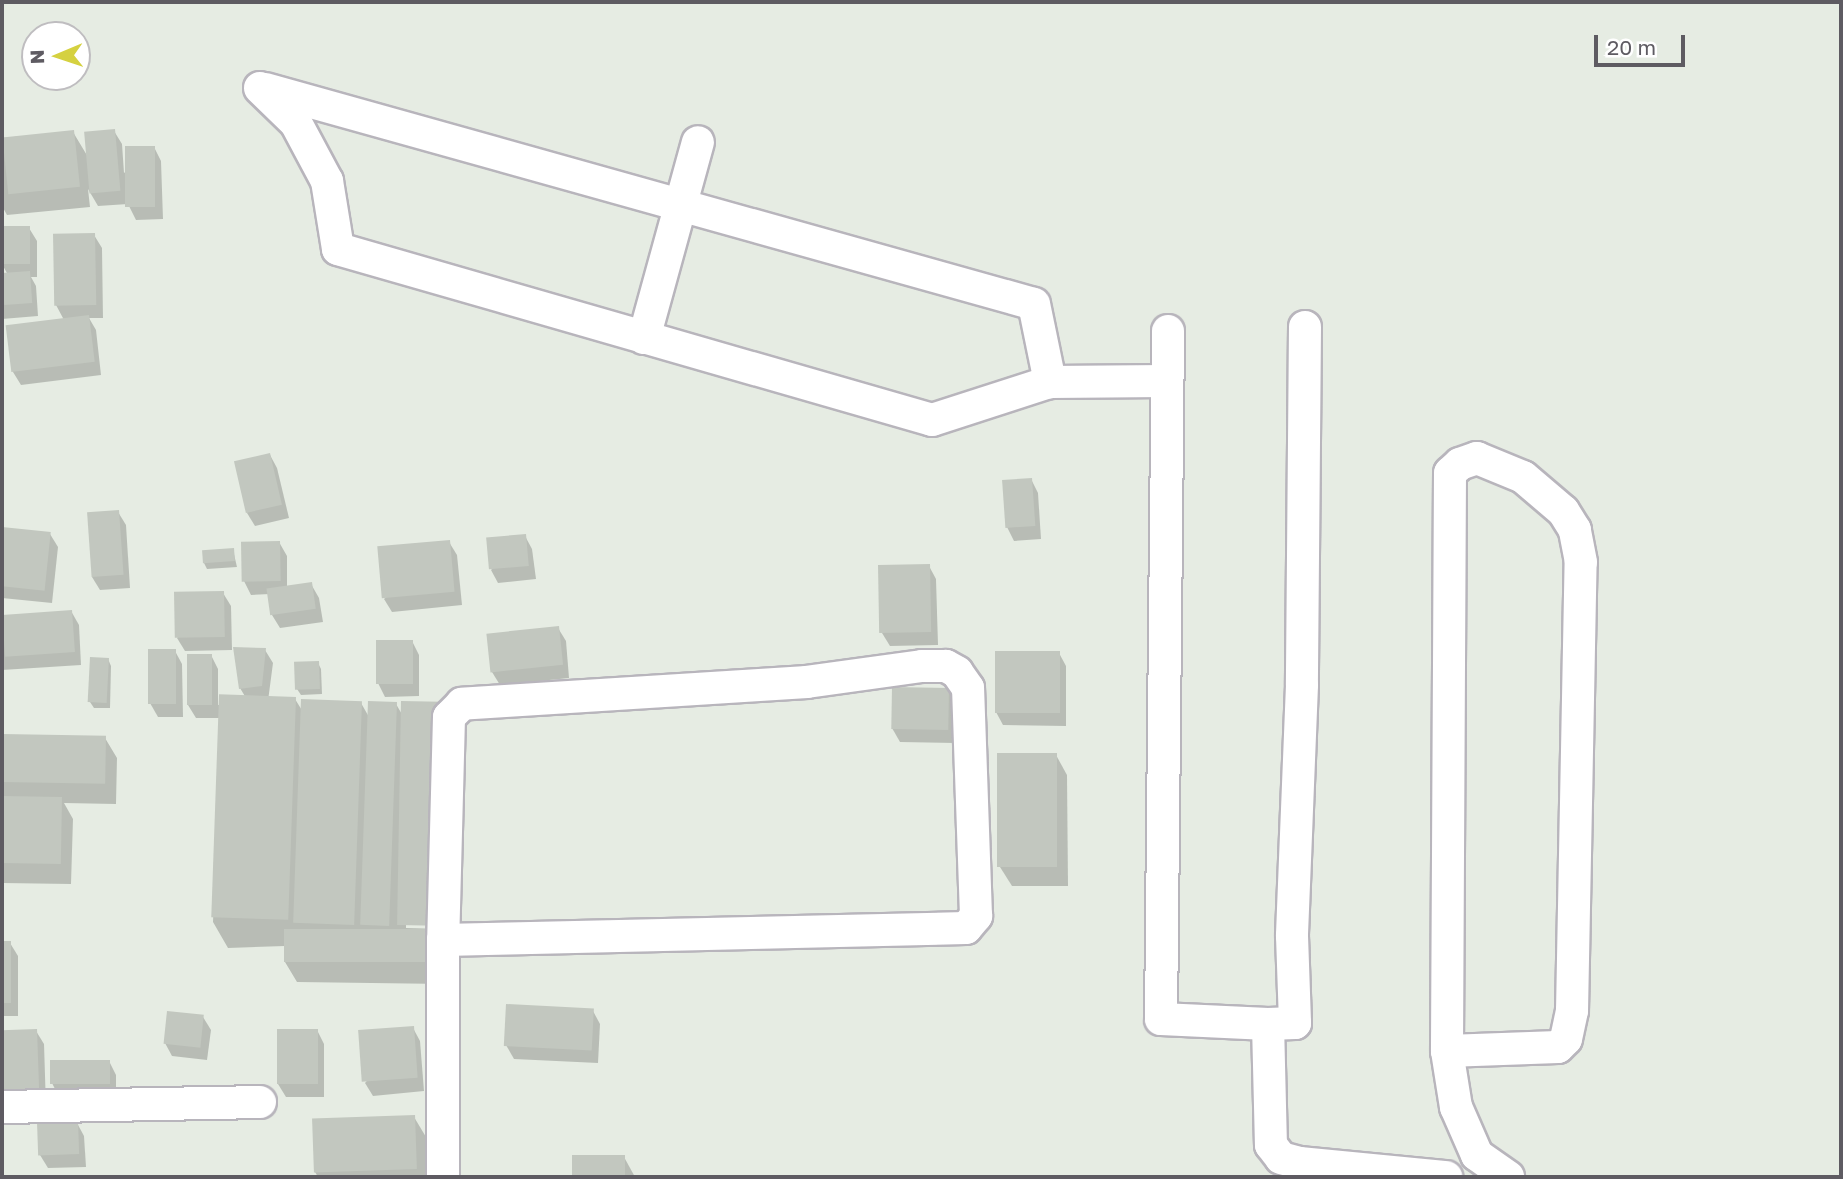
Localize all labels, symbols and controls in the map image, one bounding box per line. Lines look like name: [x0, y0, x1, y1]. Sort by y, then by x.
north arrow: [21, 21, 91, 91]
scale bar: [1598, 21, 1689, 65]
text: 20 m: [1607, 34, 1656, 60]
text: N: [25, 49, 48, 64]

